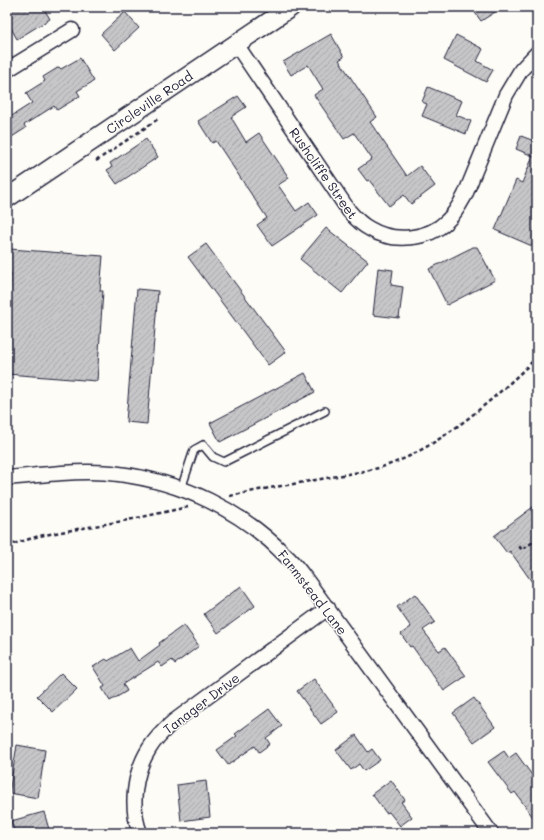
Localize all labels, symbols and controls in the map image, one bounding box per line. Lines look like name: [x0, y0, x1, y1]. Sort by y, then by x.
street label: Circleville Road: [102, 67, 196, 137]
street label: Rushcliffe Street: [286, 124, 362, 222]
street label: Farmstead Lane: [275, 546, 351, 638]
street label: Tanager Drive: [159, 669, 243, 737]

